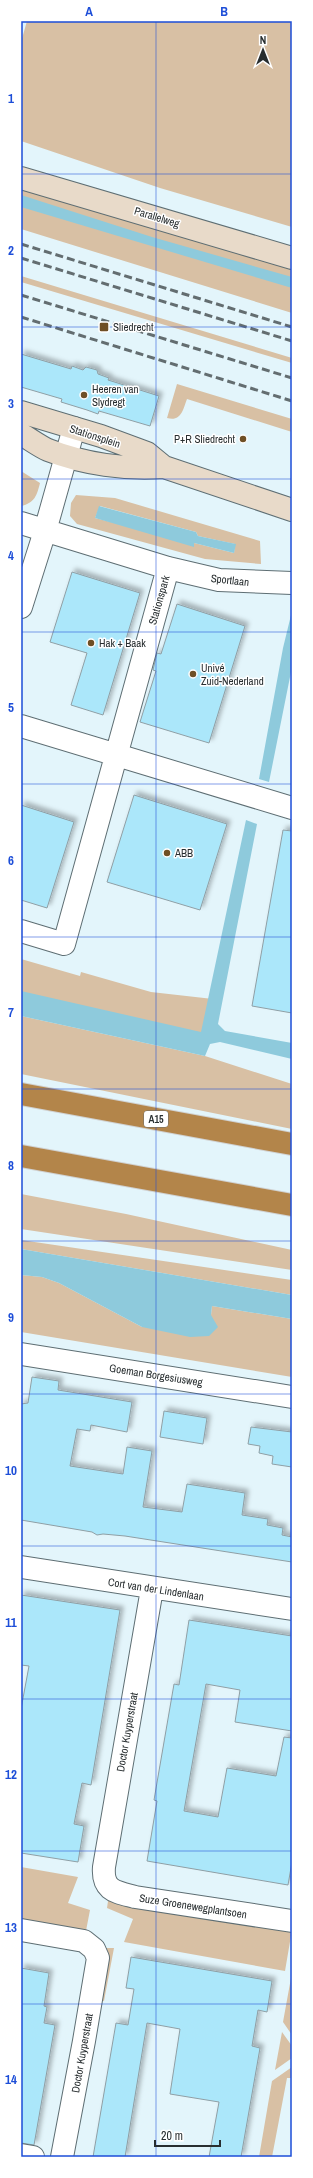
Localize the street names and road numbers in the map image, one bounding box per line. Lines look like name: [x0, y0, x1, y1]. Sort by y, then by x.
street label: Parallelweg: [133, 203, 181, 231]
street label: Stationsplein: [68, 421, 122, 451]
street label: Sportlaan: [210, 571, 250, 589]
street label: Stationspark: [145, 573, 173, 626]
road number: A15: [144, 1111, 168, 1127]
street label: Goeman Borgesiusweg: [108, 1361, 204, 1389]
street label: Cort van der Lindenlaan: [107, 1575, 205, 1603]
street label: Doctor Kuyperstraat: [113, 1691, 141, 1773]
street label: Suze Groenewegplantsoen: [138, 1891, 248, 1921]
street label: Doctor Kuyperstraat: [68, 2012, 96, 2094]

